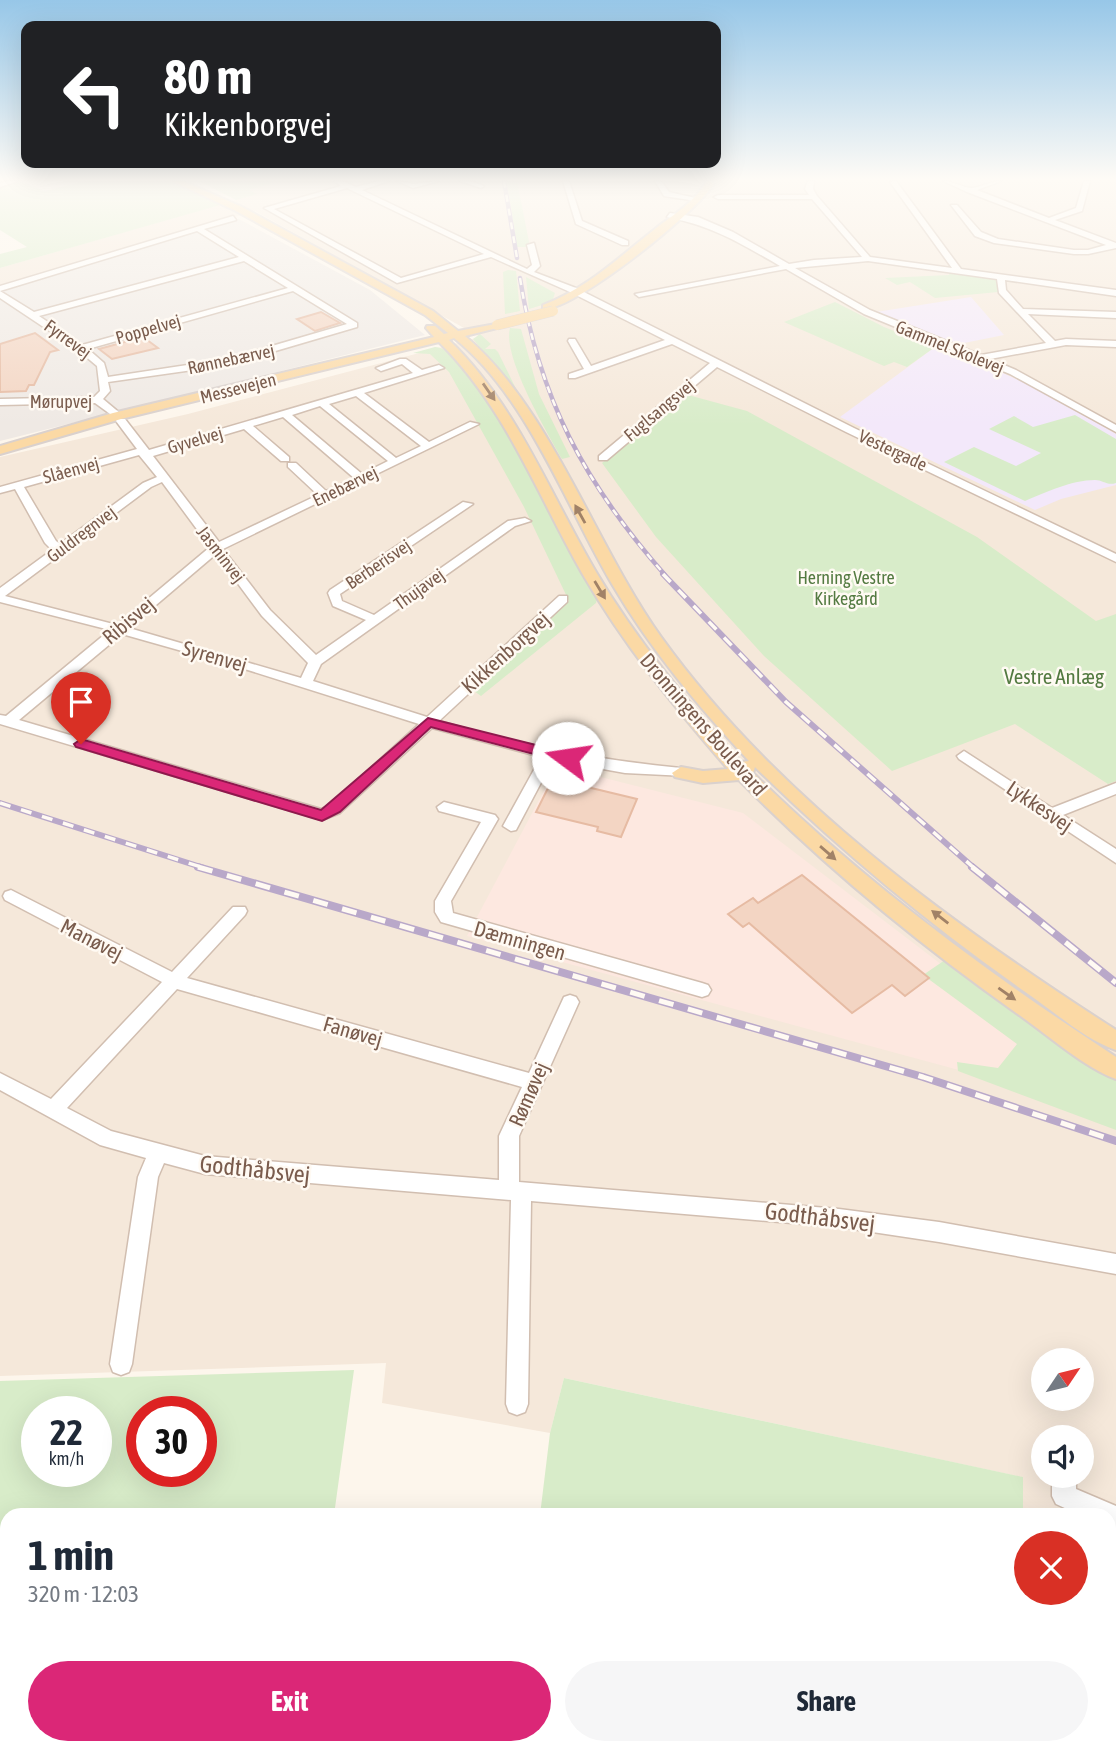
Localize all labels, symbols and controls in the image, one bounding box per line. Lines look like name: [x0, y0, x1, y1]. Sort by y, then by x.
text: 80 m: [164, 48, 252, 104]
icon: left: [49, 49, 140, 140]
text: Kikkenborgvej: [164, 106, 332, 143]
street label: Poppelvej: [113, 310, 183, 348]
street label: Fyrrevej: [40, 315, 96, 363]
street label: Gammel Skolevej: [893, 316, 1007, 378]
street label: Rønnebærvej: [186, 340, 276, 378]
street label: Messevejen: [198, 368, 278, 408]
street label: Fuglsangsvej: [620, 375, 698, 445]
one-way arrow: [482, 383, 496, 401]
street label: Mørupvej: [30, 391, 92, 412]
street label: Gyvelvej: [165, 422, 225, 458]
street label: Vestergade: [855, 425, 931, 475]
street label: Slåenvej: [41, 452, 101, 488]
street label: Enebærvej: [309, 461, 381, 511]
street label: Guldregnvej: [42, 501, 120, 567]
one-way arrow: [574, 504, 585, 524]
street label: Jasminvej: [192, 522, 250, 586]
street label: Berberisvej: [341, 535, 415, 593]
street label: Thujavej: [390, 564, 448, 614]
park label: Herning Vestre Kirkegård: [797, 567, 895, 609]
one-way arrow: [594, 580, 607, 599]
street label: Ribisvej: [97, 591, 159, 649]
street label: Kikkenborgvej: [456, 606, 554, 698]
street label: Syrenvej: [180, 635, 250, 677]
street label: Dronningens Boulevard: [636, 648, 772, 800]
park label: Vestre Anlæg: [1004, 664, 1104, 688]
pin: [51, 672, 111, 744]
icon: arrive: [62, 683, 100, 721]
position arrow: [531, 721, 605, 795]
street label: Lykkesvej: [1003, 775, 1077, 837]
one-way arrow: [820, 845, 837, 860]
one-way arrow: [931, 911, 949, 925]
street label: Manøvej: [57, 913, 127, 965]
street label: Dæmningen: [471, 916, 569, 964]
one-way arrow: [997, 987, 1015, 1002]
street label: Fanøvej: [321, 1011, 385, 1051]
street label: Rømøvej: [503, 1058, 553, 1130]
street label: Godthåbsvej: [198, 1150, 312, 1188]
street label: Godthåbsvej: [763, 1197, 877, 1237]
north arrow: [1031, 1348, 1094, 1410]
map controls: [1031, 1348, 1094, 1488]
speed limit sign: 30: [126, 1396, 217, 1487]
text: 22: [50, 1412, 83, 1452]
button: sound: [1031, 1425, 1094, 1488]
text: km/h: [49, 1448, 84, 1469]
text: 1 min: [28, 1531, 114, 1579]
button: close: [1014, 1531, 1088, 1605]
text: 320 m · 12:03: [28, 1581, 139, 1607]
button: Exit: [28, 1661, 551, 1741]
button: Share: [565, 1661, 1088, 1741]

